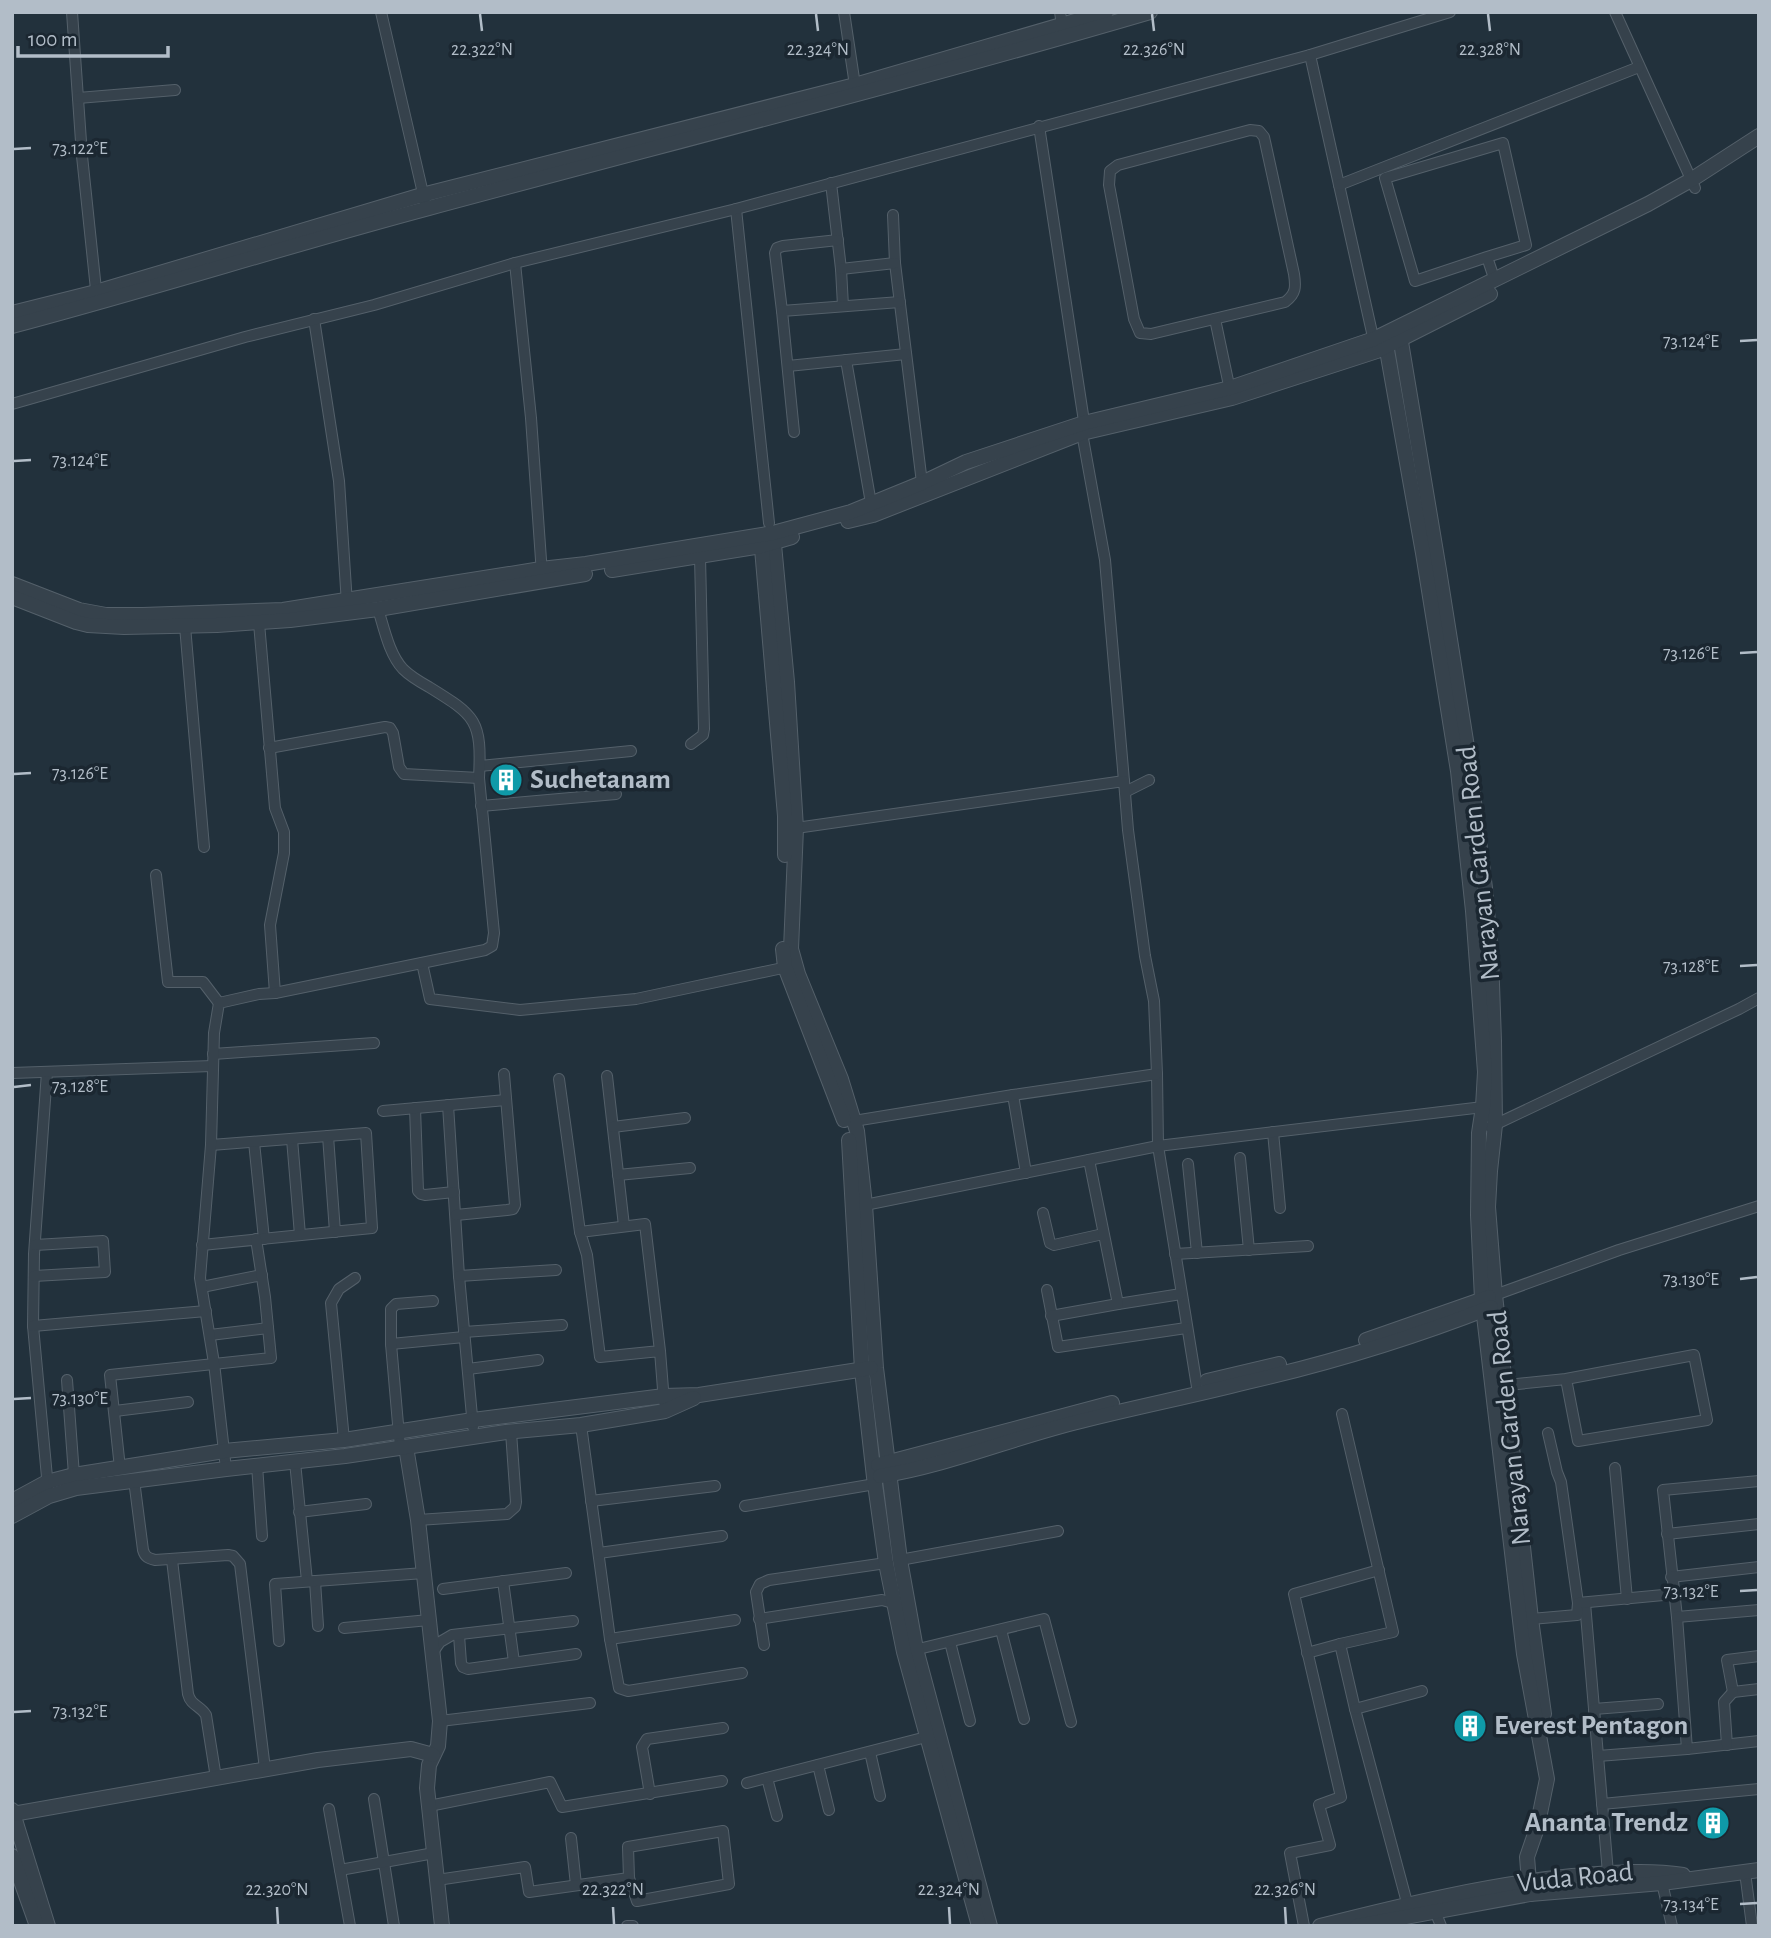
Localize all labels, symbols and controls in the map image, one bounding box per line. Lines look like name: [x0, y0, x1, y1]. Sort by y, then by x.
scale bar: [18, 14, 168, 58]
text: 100 m: [28, 29, 78, 50]
text: 22.322°N: [451, 41, 513, 59]
text: 22.324°N: [787, 41, 849, 59]
text: 22.326°N: [1123, 41, 1185, 59]
text: 22.328°N: [1459, 41, 1521, 59]
text: 73.122°E: [52, 140, 108, 158]
text: 73.124°E: [1663, 333, 1719, 351]
text: 73.124°E: [52, 452, 108, 470]
text: 73.126°E: [1663, 645, 1719, 663]
street label: Narayan Garden Road: [1453, 744, 1505, 982]
building icon: Suchetanam: [487, 761, 525, 799]
text: 73.126°E: [52, 765, 108, 783]
place label: Suchetanam: [530, 766, 671, 794]
text: 73.128°E: [1663, 958, 1719, 976]
text: 73.128°E: [52, 1078, 108, 1096]
text: 73.130°E: [1663, 1271, 1719, 1289]
street label: Narayan Garden Road: [1484, 1309, 1536, 1547]
text: 73.130°E: [52, 1390, 108, 1408]
text: 73.132°E: [1664, 1583, 1719, 1601]
text: 73.132°E: [53, 1703, 108, 1721]
building icon: Everest Pentagon: [1451, 1707, 1489, 1745]
place label: Everest Pentagon: [1494, 1712, 1688, 1740]
building icon: Ananta Trendz: [1694, 1804, 1732, 1842]
place label: Ananta Trendz: [1524, 1809, 1688, 1837]
street label: Vuda Road: [1516, 1858, 1634, 1898]
text: 22.320°N: [245, 1881, 309, 1899]
text: 22.322°N: [582, 1881, 644, 1899]
text: 22.324°N: [918, 1881, 980, 1899]
text: 22.326°N: [1254, 1881, 1316, 1899]
text: 73.134°E: [1663, 1896, 1719, 1914]

